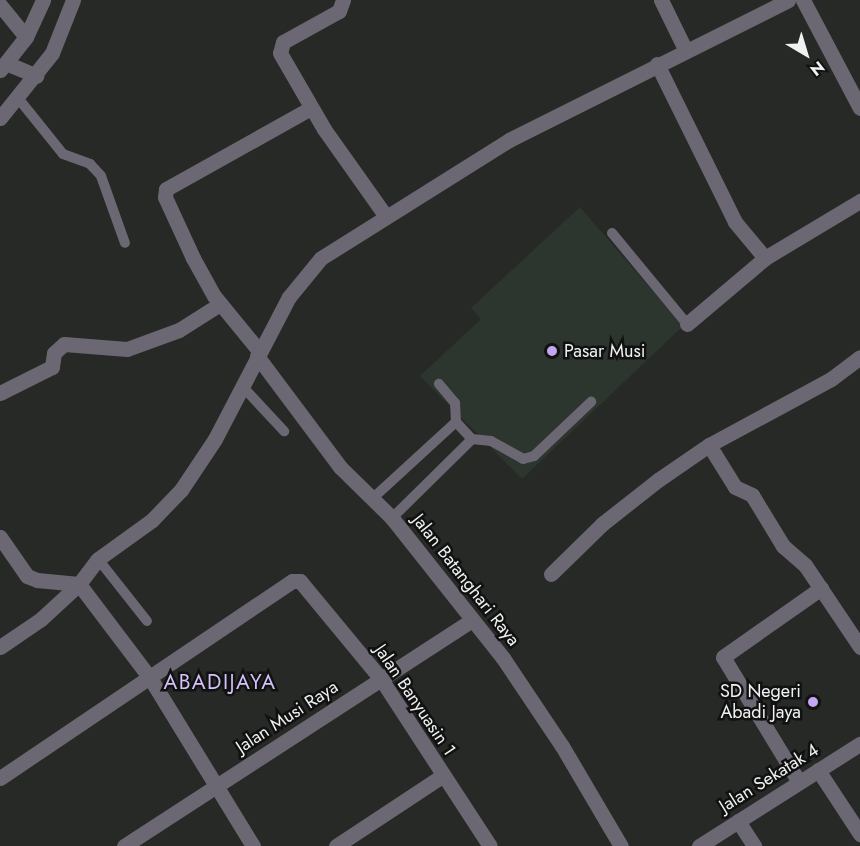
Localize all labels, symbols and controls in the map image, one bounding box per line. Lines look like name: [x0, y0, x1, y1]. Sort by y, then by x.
north arrow: [776, 24, 836, 84]
text: N: [805, 56, 829, 82]
place label: Pasar Musi: [564, 340, 645, 362]
marker: Pasar Musi: [545, 344, 559, 358]
street label: Jalan Batanghari Raya: [408, 510, 524, 650]
street label: Jalan Banyuasin 1: [370, 640, 460, 760]
district label: ABADIJAYA: [163, 669, 277, 695]
street label: Jalan Musi Raya: [232, 676, 342, 758]
place label: SD Negeri Abadi Jaya: [720, 681, 801, 724]
marker: SD Negeri Abadi Jaya: [806, 695, 820, 709]
street label: Jalan Sekatak 4: [715, 739, 823, 817]

